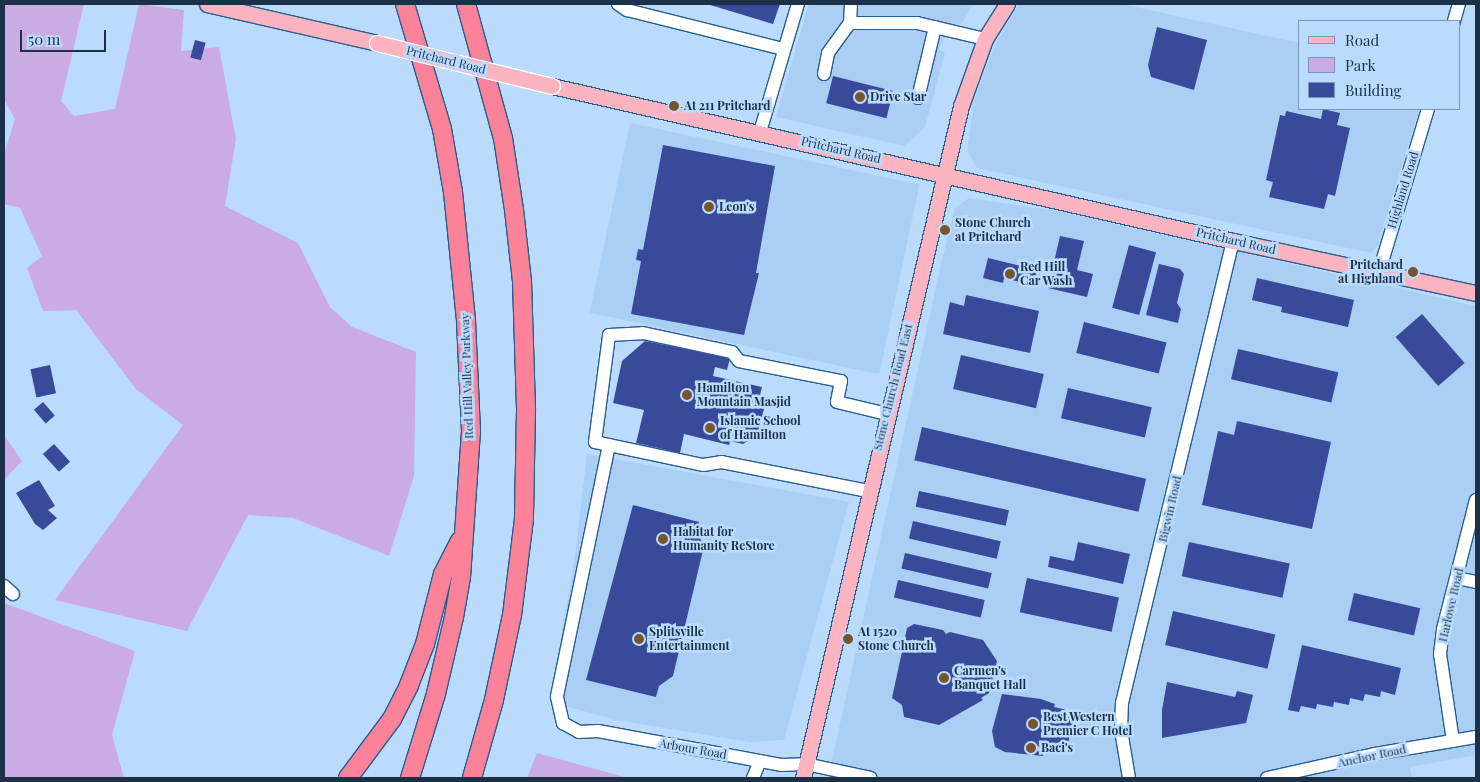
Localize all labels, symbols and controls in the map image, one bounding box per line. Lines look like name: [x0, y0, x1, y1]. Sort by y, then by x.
scale bar: [22, 20, 109, 52]
legend: [1298, 20, 1460, 110]
text: 50 m: [28, 29, 60, 49]
text: Road: [1345, 30, 1379, 50]
street label: Pritchard Road: [405, 43, 487, 77]
text: Park: [1345, 55, 1376, 75]
text: Building: [1345, 80, 1401, 100]
place label: Drive Star: [870, 90, 926, 104]
marker: Drive Star: [854, 91, 866, 103]
place label: At 211 Pritchard: [684, 99, 771, 113]
marker: At 211 Pritchard: [668, 100, 680, 112]
street label: Pritchard Road: [800, 134, 882, 166]
street label: Highland Road: [1384, 150, 1422, 230]
place label: Leon's: [719, 200, 754, 214]
marker: Leon's: [703, 201, 715, 213]
place label: Stone Church at Pritchard: [955, 216, 1031, 244]
marker: Stone Church at Pritchard: [939, 224, 951, 236]
street label: Pritchard Road: [1195, 225, 1277, 257]
place label: Pritchard at Highland: [1338, 258, 1403, 286]
place label: Red Hill Car Wash: [1020, 260, 1073, 288]
marker: Pritchard at Highland: [1407, 266, 1419, 278]
marker: Red Hill Car Wash: [1004, 268, 1016, 280]
street label: Red Hill Valley Parkway: [458, 313, 476, 439]
street label: Stone Church Road East: [870, 322, 916, 452]
place label: Hamilton Mountain Masjid: [697, 381, 791, 409]
marker: Hamilton Mountain Masjid: [681, 389, 693, 401]
place label: Islamic School of Hamilton: [720, 414, 801, 442]
marker: Islamic School of Hamilton: [704, 422, 716, 434]
street label: Bigwin Road: [1155, 475, 1185, 543]
place label: Habitat for Humanity ReStore: [673, 525, 775, 553]
marker: Habitat for Humanity ReStore: [657, 533, 669, 545]
street label: Harlowe Road: [1436, 567, 1466, 643]
place label: Splitsville Entertainment: [649, 625, 730, 653]
place label: At 1520 Stone Church: [858, 625, 934, 653]
marker: Splitsville Entertainment: [633, 633, 645, 645]
marker: At 1520 Stone Church: [842, 633, 854, 645]
place label: Carmen's Banquet Hall: [954, 664, 1026, 692]
marker: Carmen's Banquet Hall: [938, 672, 950, 684]
place label: Best Western Premier C Hotel: [1043, 710, 1132, 738]
marker: Best Western Premier C Hotel: [1027, 718, 1039, 730]
street label: Arbour Road: [658, 736, 728, 762]
place label: Baci's: [1041, 741, 1073, 755]
marker: Baci's: [1025, 742, 1037, 754]
street label: Anchor Road: [1336, 742, 1408, 770]

